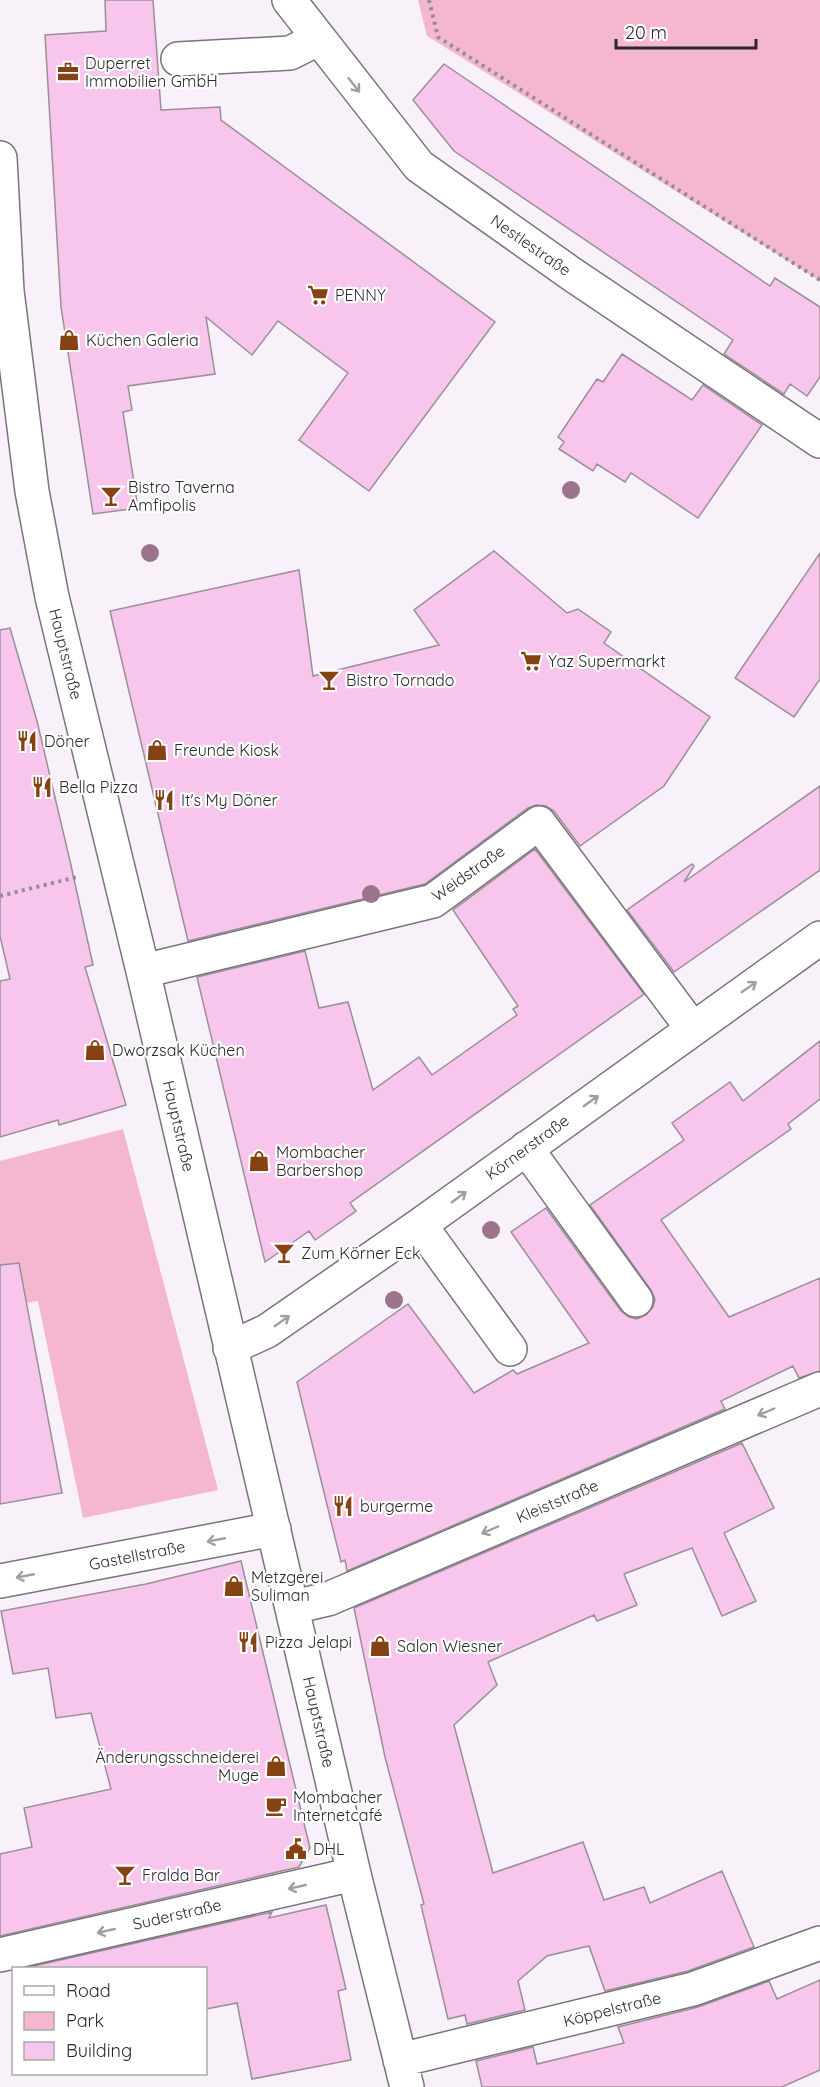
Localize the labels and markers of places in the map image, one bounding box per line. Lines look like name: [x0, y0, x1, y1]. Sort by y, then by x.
place label: Duperret Immobilien GmbH: [85, 53, 218, 91]
office icon: Duperret Immobilien GmbH: [56, 60, 80, 84]
supermarket icon: PENNY: [306, 283, 330, 307]
place label: PENNY: [335, 285, 386, 305]
shop icon: Küchen Galeria: [57, 328, 81, 352]
place label: Küchen Galeria: [86, 330, 199, 350]
place label: Bistro Taverna Amfipolis: [128, 477, 235, 515]
bar icon: Bistro Taverna Amfipolis: [99, 484, 123, 508]
supermarket icon: Yaz Supermarkt: [519, 649, 543, 673]
place label: Yaz Supermarkt: [548, 651, 666, 671]
bar icon: Bistro Tornado: [317, 668, 341, 692]
place label: Bistro Tornado: [346, 670, 454, 690]
restaurant icon: Döner: [15, 729, 39, 753]
place label: Döner: [44, 731, 90, 751]
shop icon: Freunde Kiosk: [145, 738, 169, 762]
place label: Freunde Kiosk: [174, 740, 279, 760]
restaurant icon: Bella Pizza: [30, 775, 54, 799]
place label: Bella Pizza: [59, 777, 138, 797]
restaurant icon: It's My Döner: [152, 788, 176, 812]
place label: It's My Döner: [181, 790, 278, 810]
shop icon: Dworzsak Küchen: [83, 1038, 107, 1062]
place label: Dworzsak Küchen: [112, 1040, 245, 1060]
place label: Mombacher Barbershop: [276, 1142, 365, 1180]
shop icon: Mombacher Barbershop: [247, 1149, 271, 1173]
bar icon: Zum Körner Eck: [272, 1241, 296, 1265]
place label: Zum Körner Eck: [301, 1243, 421, 1263]
restaurant icon: burgerme: [331, 1494, 355, 1518]
place label: burgerme: [360, 1496, 433, 1516]
place label: Metzgerei Suliman: [251, 1567, 323, 1605]
shop icon: Metzgerei Suliman: [222, 1574, 246, 1598]
restaurant icon: Pizza Jelapi: [236, 1630, 260, 1654]
place label: Pizza Jelapi: [265, 1632, 352, 1652]
shop icon: Salon Wiesner: [368, 1634, 392, 1658]
place label: Salon Wiesner: [397, 1636, 502, 1656]
place label: Änderungsschneiderei Muge: [95, 1747, 259, 1785]
shop icon: Änderungsschneiderei Muge: [264, 1754, 288, 1778]
place label: Mombacher Internetcafé: [293, 1787, 383, 1825]
cafe icon: Mombacher Internetcafé: [264, 1794, 288, 1818]
public building icon: DHL: [284, 1837, 308, 1861]
place label: DHL: [313, 1839, 345, 1859]
bar icon: Fralda Bar: [113, 1863, 137, 1887]
place label: Fralda Bar: [142, 1865, 220, 1885]

